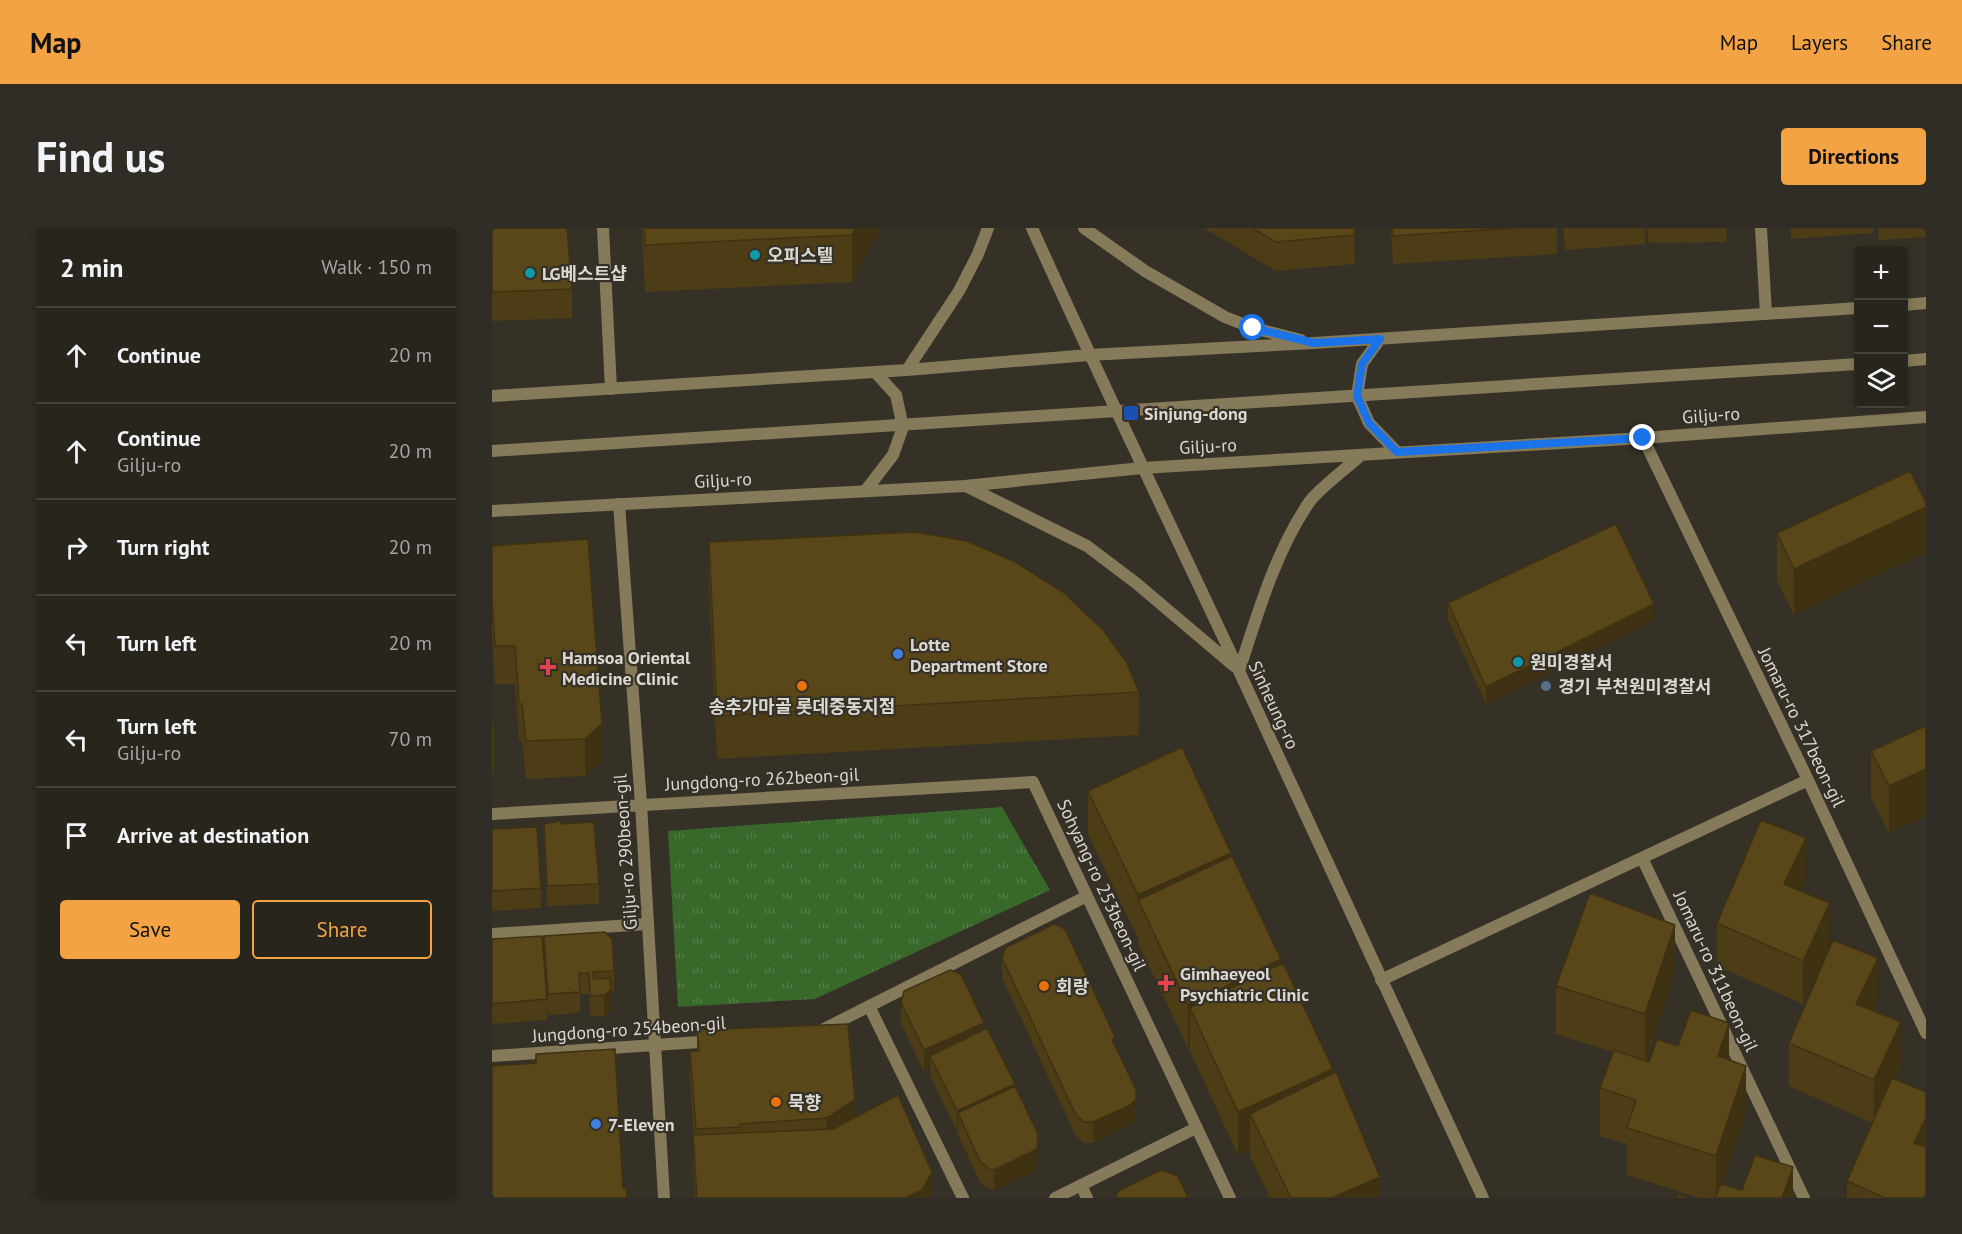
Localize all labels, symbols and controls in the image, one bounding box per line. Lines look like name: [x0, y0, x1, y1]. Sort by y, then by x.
text: Map: [30, 24, 81, 61]
text: Map: [1720, 29, 1758, 56]
text: Layers: [1791, 29, 1848, 56]
text: Share: [1881, 29, 1932, 56]
button: Directions: [1781, 128, 1926, 185]
text: Find us: [36, 129, 165, 184]
place label: 오피스텔: [767, 244, 833, 267]
map controls: [1854, 246, 1908, 408]
button: +: [1854, 246, 1908, 300]
marker: 오피스텔: [748, 248, 762, 262]
text: 2 min: [60, 251, 123, 284]
text: Walk · 150 m: [321, 254, 432, 280]
place label: LG베스트샵: [542, 262, 627, 285]
marker: LG베스트샵: [523, 266, 537, 280]
button: −: [1854, 300, 1908, 354]
route start: [1239, 314, 1265, 340]
icon: ahead: [60, 339, 93, 372]
text: Continue: [117, 341, 201, 369]
text: 20 m: [389, 342, 432, 368]
button: layers: [1854, 354, 1908, 408]
place label: Sinjung-dong: [1144, 402, 1247, 425]
street label: Gilju-ro: [1681, 402, 1741, 428]
marker: Sinjung-dong: [1122, 404, 1140, 422]
text: Continue: [117, 424, 201, 452]
route end: [1629, 424, 1655, 450]
street label: Gilju-ro: [1179, 433, 1237, 459]
icon: ahead: [60, 435, 93, 468]
text: 20 m: [389, 438, 432, 464]
text: Gilju-ro: [117, 452, 181, 478]
street label: Gilju-ro: [694, 467, 752, 493]
icon: right: [60, 531, 93, 564]
text: Turn right: [117, 533, 209, 561]
text: 20 m: [389, 534, 432, 560]
icon: left: [60, 627, 93, 660]
text: Turn left: [117, 629, 197, 657]
text: 20 m: [389, 630, 432, 656]
place label: Lotte Department Store: [910, 633, 1048, 677]
street label: Jomaru-ro 317beon-gil: [1753, 642, 1851, 811]
place label: Hamsoa Oriental Medicine Clinic: [562, 646, 691, 690]
marker: Lotte Department Store: [891, 647, 905, 661]
place label: 원미경찰서: [1530, 651, 1613, 674]
marker: 원미경찰서: [1511, 655, 1525, 669]
street label: Sinheung-ro: [1244, 657, 1304, 753]
marker: Hamsoa Oriental Medicine Clinic: [539, 658, 557, 676]
place label: 경기 부천원미경찰서: [1558, 675, 1712, 698]
marker: 송추가마골 롯데중동지점: [795, 679, 809, 693]
marker: 경기 부천원미경찰서: [1539, 679, 1553, 693]
place label: 송추가마골 롯데중동지점: [709, 695, 895, 718]
text: Turn left: [117, 712, 197, 740]
icon: left: [60, 723, 93, 756]
text: 70 m: [389, 726, 432, 752]
text: Gilju-ro: [117, 740, 181, 766]
street label: Jungdong-ro 262beon-gil: [663, 762, 860, 796]
street label: Gilju-ro 290beon-gil: [608, 772, 642, 931]
street label: Sohyang-ro 253beon-gil: [1052, 796, 1152, 975]
icon: arrive: [60, 819, 93, 852]
text: Arrive at destination: [117, 821, 309, 849]
street label: Jomaru-ro 311beon-gil: [1668, 886, 1764, 1056]
button: Save: [60, 900, 240, 959]
button: Share: [252, 900, 432, 959]
place label: Gimhaeyeol Psychiatric Clinic: [1180, 962, 1309, 1006]
marker: Gimhaeyeol Psychiatric Clinic: [1157, 974, 1175, 992]
place label: 회랑: [1056, 975, 1090, 998]
marker: 회랑: [1037, 979, 1051, 993]
street label: Jungdong-ro 254beon-gil: [530, 1011, 727, 1047]
place label: 묵향: [788, 1091, 821, 1114]
marker: 묵향: [769, 1095, 783, 1109]
place label: 7-Eleven: [608, 1113, 675, 1136]
marker: 7-Eleven: [589, 1117, 603, 1131]

